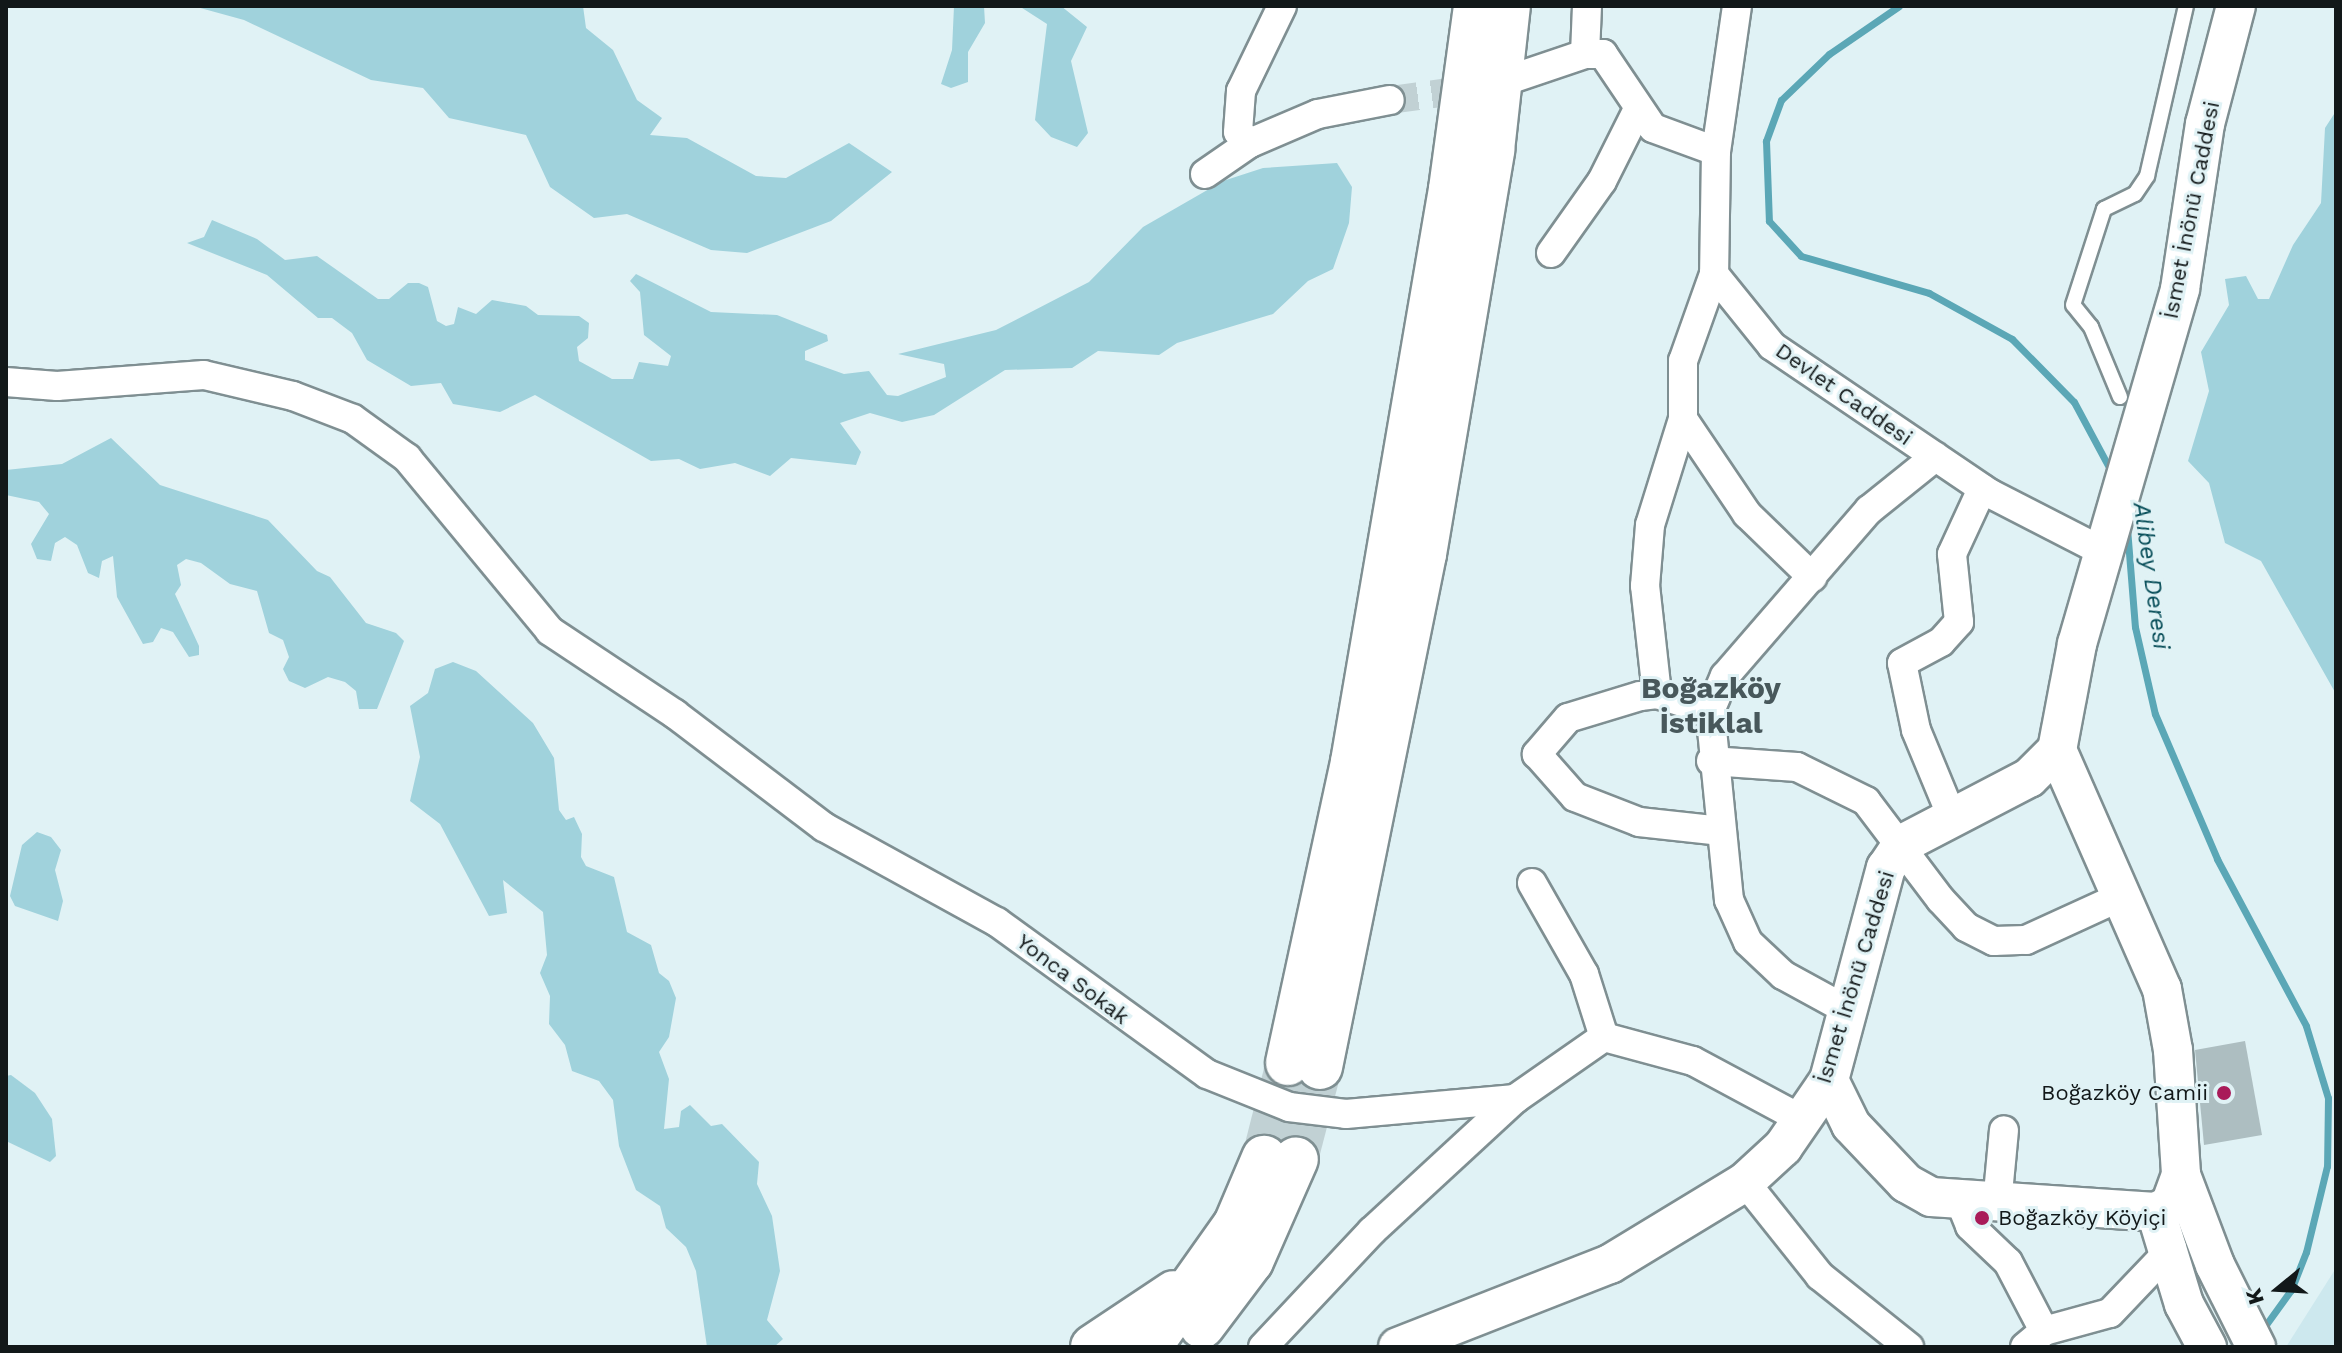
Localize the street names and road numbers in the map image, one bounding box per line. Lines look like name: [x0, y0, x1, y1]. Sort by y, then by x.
street label: İsmet İnönü Caddesi: [2157, 99, 2225, 321]
street label: Devlet Caddesi: [1771, 337, 1917, 451]
street label: İsmet İnönü Caddesi: [1810, 867, 1900, 1087]
street label: Yonca Sokak: [1011, 928, 1135, 1030]

